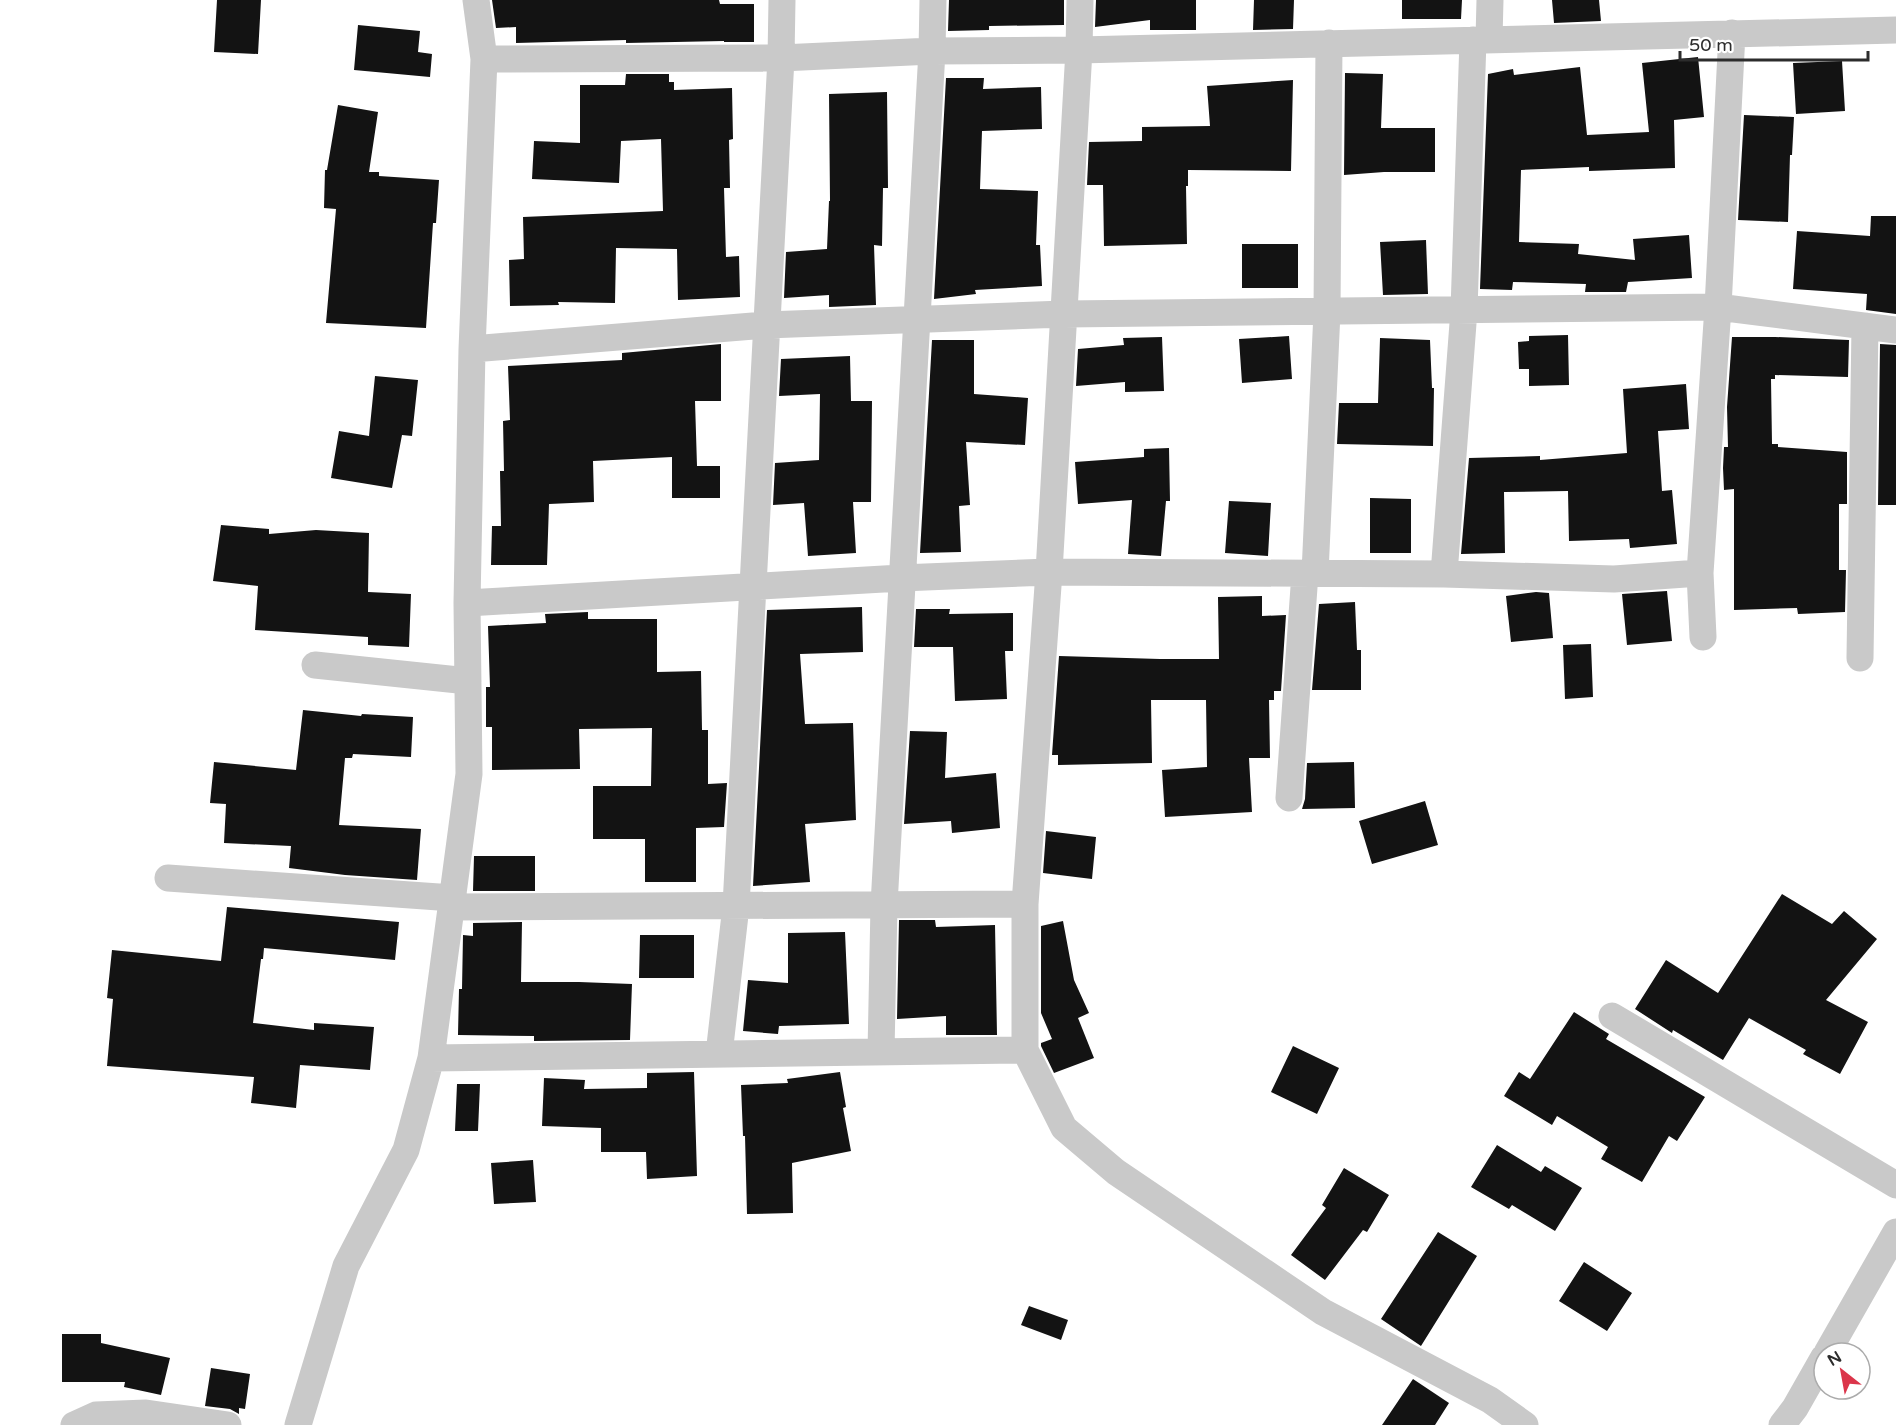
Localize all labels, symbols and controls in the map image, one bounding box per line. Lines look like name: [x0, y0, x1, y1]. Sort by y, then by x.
scale bar: [1680, 24, 1868, 62]
text: 50 m: [1689, 34, 1733, 56]
north arrow: [1812, 1341, 1872, 1401]
text: N: [1824, 1347, 1845, 1371]

